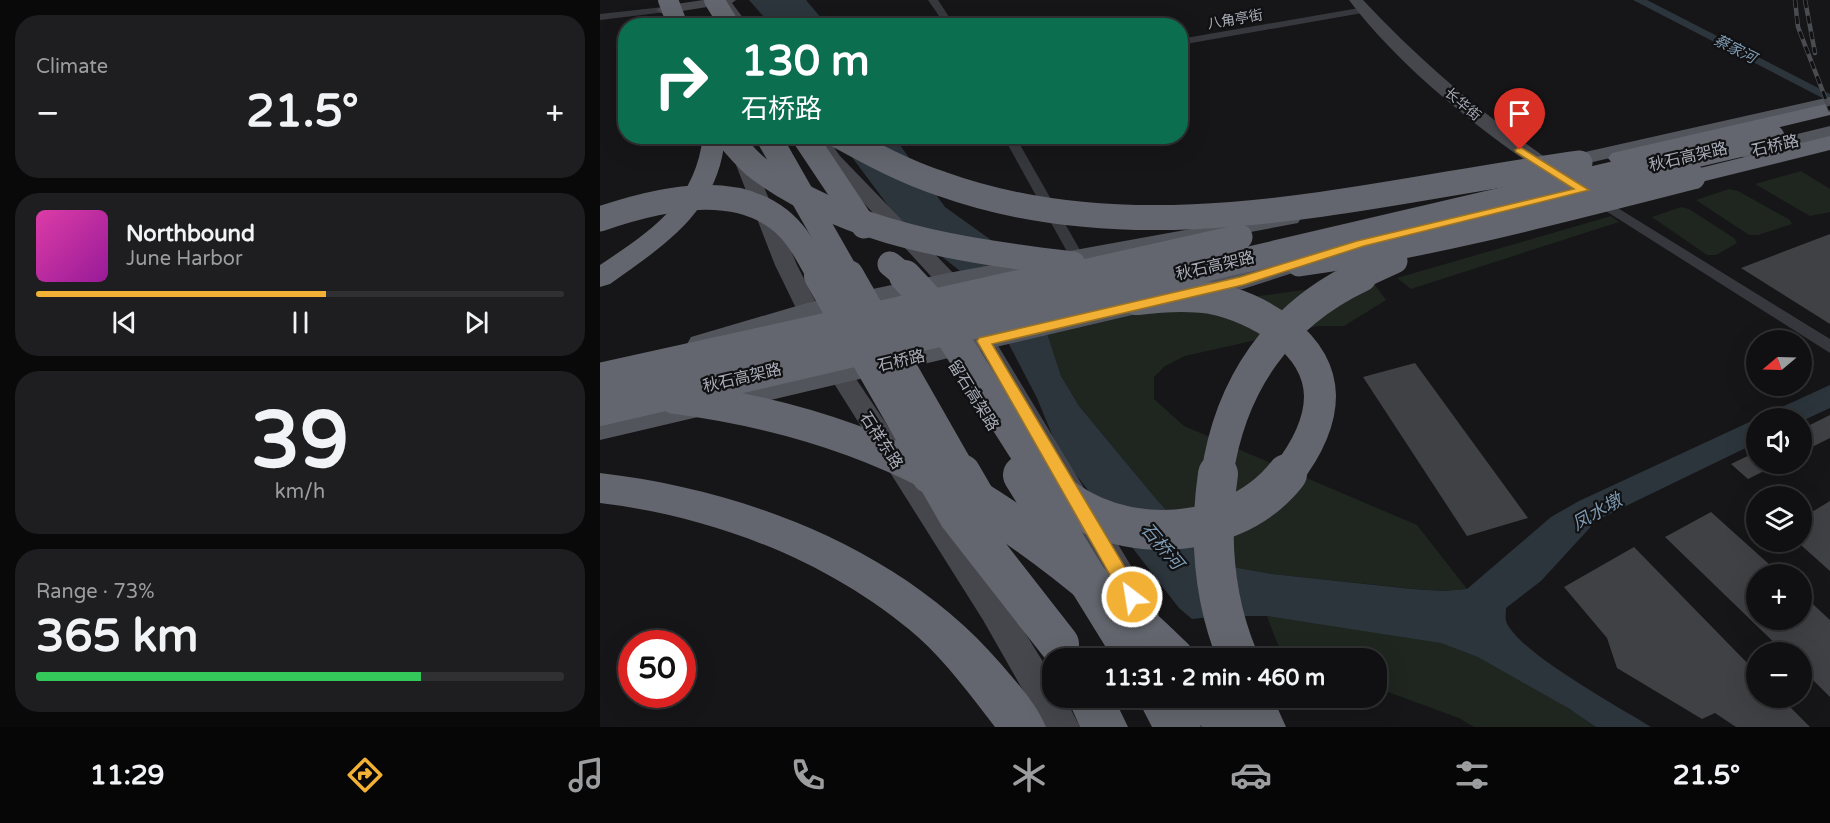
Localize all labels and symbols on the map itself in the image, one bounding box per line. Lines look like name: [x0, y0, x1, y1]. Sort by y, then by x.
street label: 八角亭街: [1206, 6, 1264, 33]
water label: 蔡家河: [1711, 31, 1762, 69]
street label: 长华街: [1441, 84, 1484, 124]
pin: [1494, 88, 1545, 150]
street label: 石桥路: [1750, 131, 1801, 161]
street label: 秋石高架路: [1647, 138, 1729, 176]
street label: 秋石高架路: [1174, 247, 1256, 285]
north arrow: [1746, 330, 1812, 396]
street label: 石桥路: [876, 346, 927, 376]
street label: 留石高架路: [943, 356, 1003, 435]
street label: 秋石高架路: [701, 359, 783, 397]
street label: 石祥东路: [855, 408, 907, 473]
water label: 凤水墩: [1568, 487, 1628, 535]
water label: 石桥河: [1136, 518, 1190, 576]
position arrow: [1100, 565, 1164, 629]
speed limit sign: 50: [618, 630, 696, 708]

